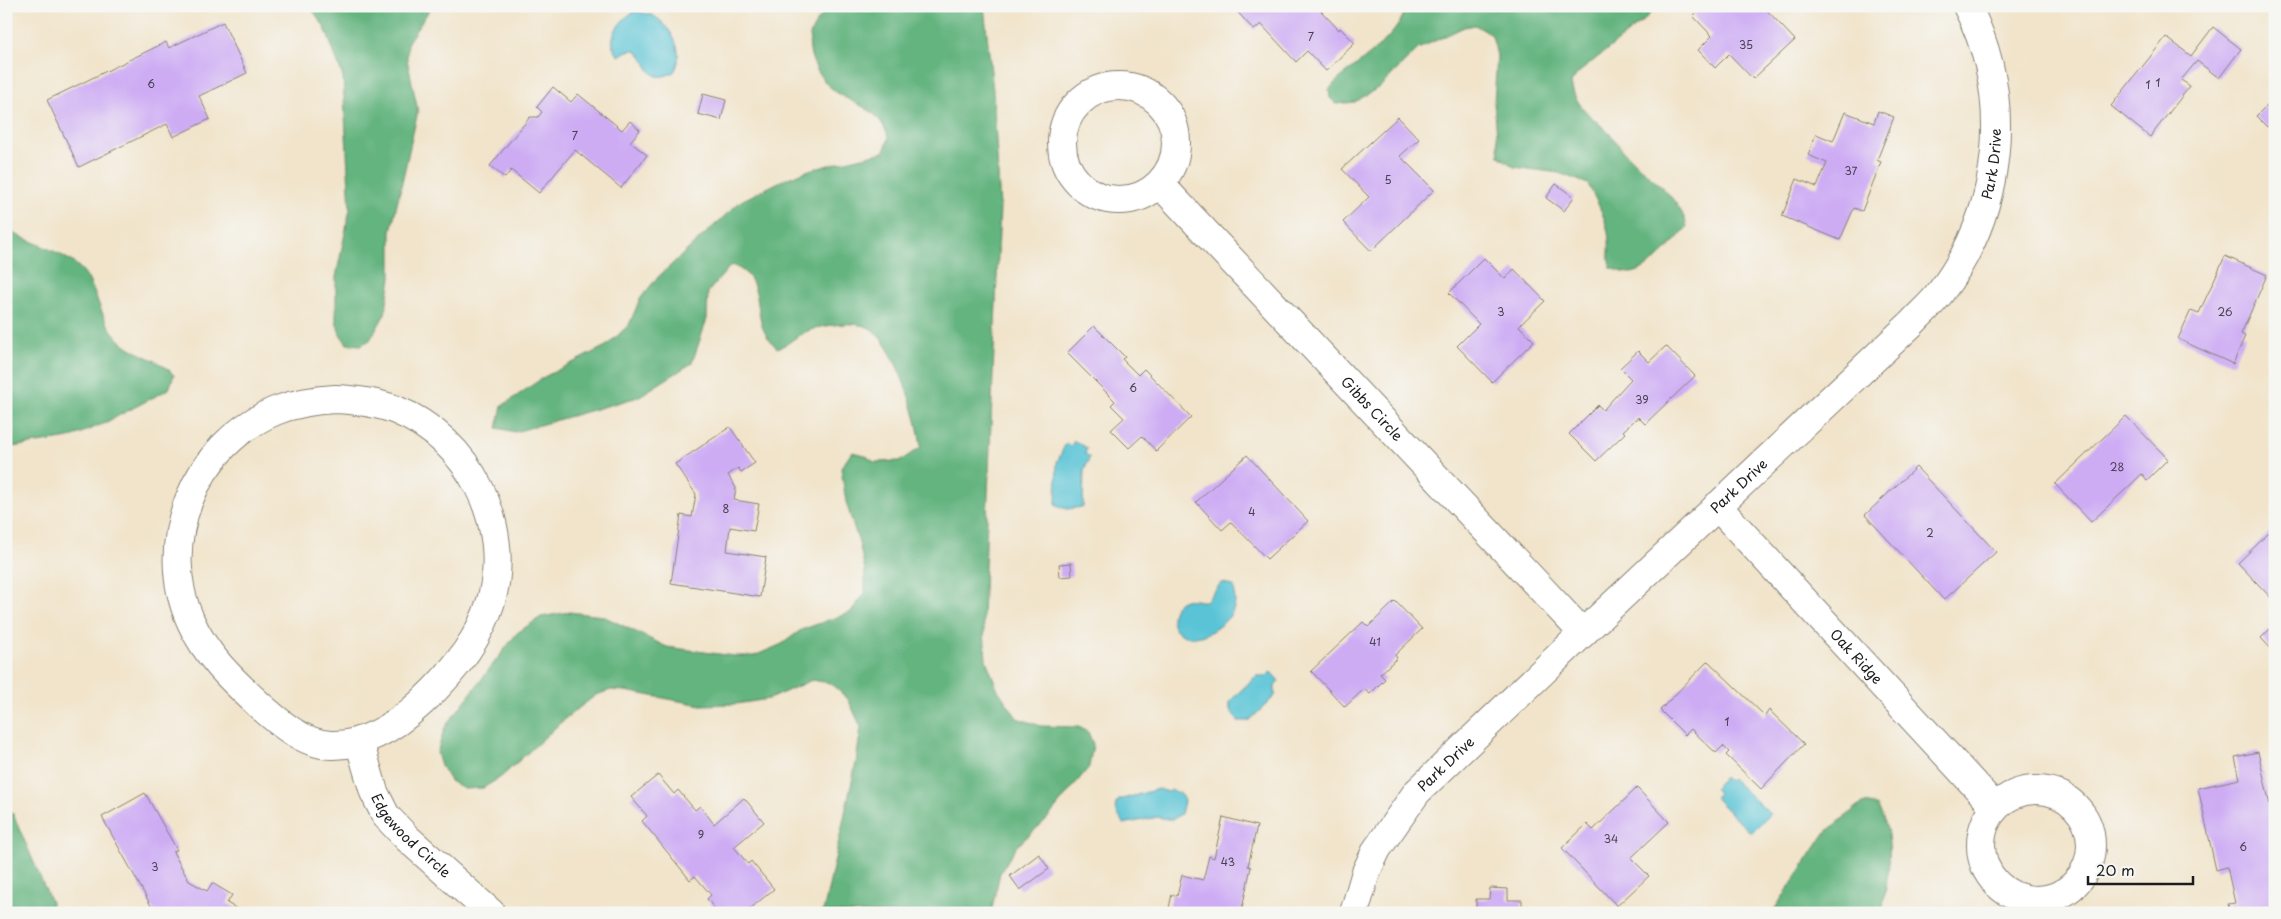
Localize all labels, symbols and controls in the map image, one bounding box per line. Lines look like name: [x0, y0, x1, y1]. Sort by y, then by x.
house number: 7: [1308, 28, 1314, 45]
house number: 35: [1739, 36, 1753, 53]
house number: 1: [2156, 74, 2161, 91]
house number: 6: [147, 75, 155, 92]
house number: 1: [2146, 76, 2151, 93]
house number: 7: [572, 127, 578, 144]
street label: Park Drive: [1976, 128, 2006, 202]
house number: 37: [1845, 162, 1858, 179]
house number: 5: [1384, 171, 1392, 188]
house number: 3: [1497, 303, 1505, 320]
house number: 26: [2217, 303, 2233, 320]
street label: Gibbs Circle: [1336, 371, 1408, 446]
house number: 6: [1129, 379, 1137, 396]
house number: 39: [1635, 391, 1649, 408]
street label: Park Drive: [1705, 453, 1772, 518]
house number: 28: [2110, 458, 2124, 475]
house number: 8: [723, 500, 730, 517]
house number: 4: [1248, 503, 1256, 520]
house number: 2: [1926, 524, 1934, 541]
street label: Oak Ridge: [1825, 624, 1888, 689]
house number: 41: [1369, 633, 1381, 650]
house number: 1: [1725, 713, 1730, 730]
street label: Park Drive: [1413, 732, 1479, 796]
street label: Edgewood Circle: [366, 790, 456, 883]
house number: 9: [698, 826, 704, 843]
house number: 34: [1604, 830, 1618, 847]
house number: 6: [2239, 838, 2247, 855]
house number: 43: [1221, 853, 1235, 870]
scale bar: [2088, 854, 2194, 886]
house number: 3: [151, 858, 159, 875]
text: 20 m: [2096, 858, 2135, 881]

